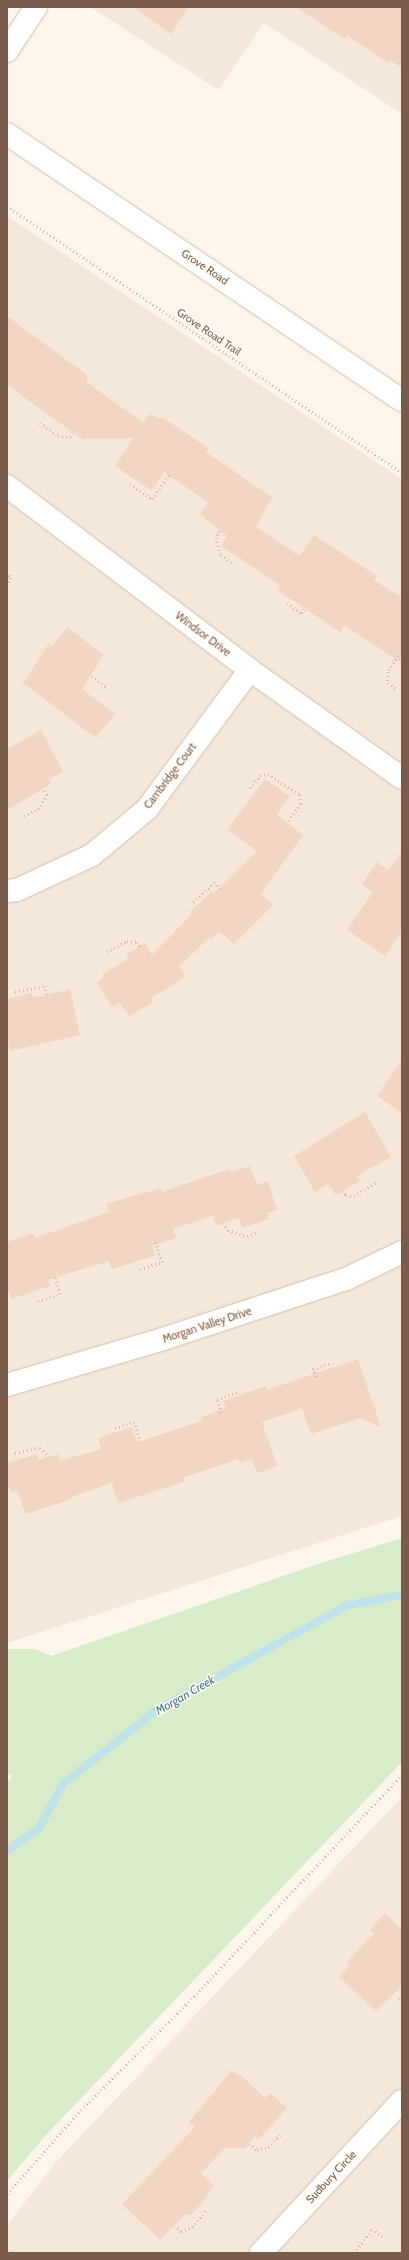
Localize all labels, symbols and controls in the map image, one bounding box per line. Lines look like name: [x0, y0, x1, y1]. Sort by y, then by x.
street label: Grove Road: [179, 246, 231, 288]
street label: Grove Road Trail: [174, 306, 244, 358]
street label: Windsor Drive: [173, 609, 233, 659]
street label: Cambridge Court: [141, 741, 199, 811]
street label: Morgan Valley Drive: [161, 1304, 253, 1346]
water label: Morgan Creek: [153, 1672, 217, 1718]
street label: Sudbury Circle: [303, 2148, 359, 2206]

